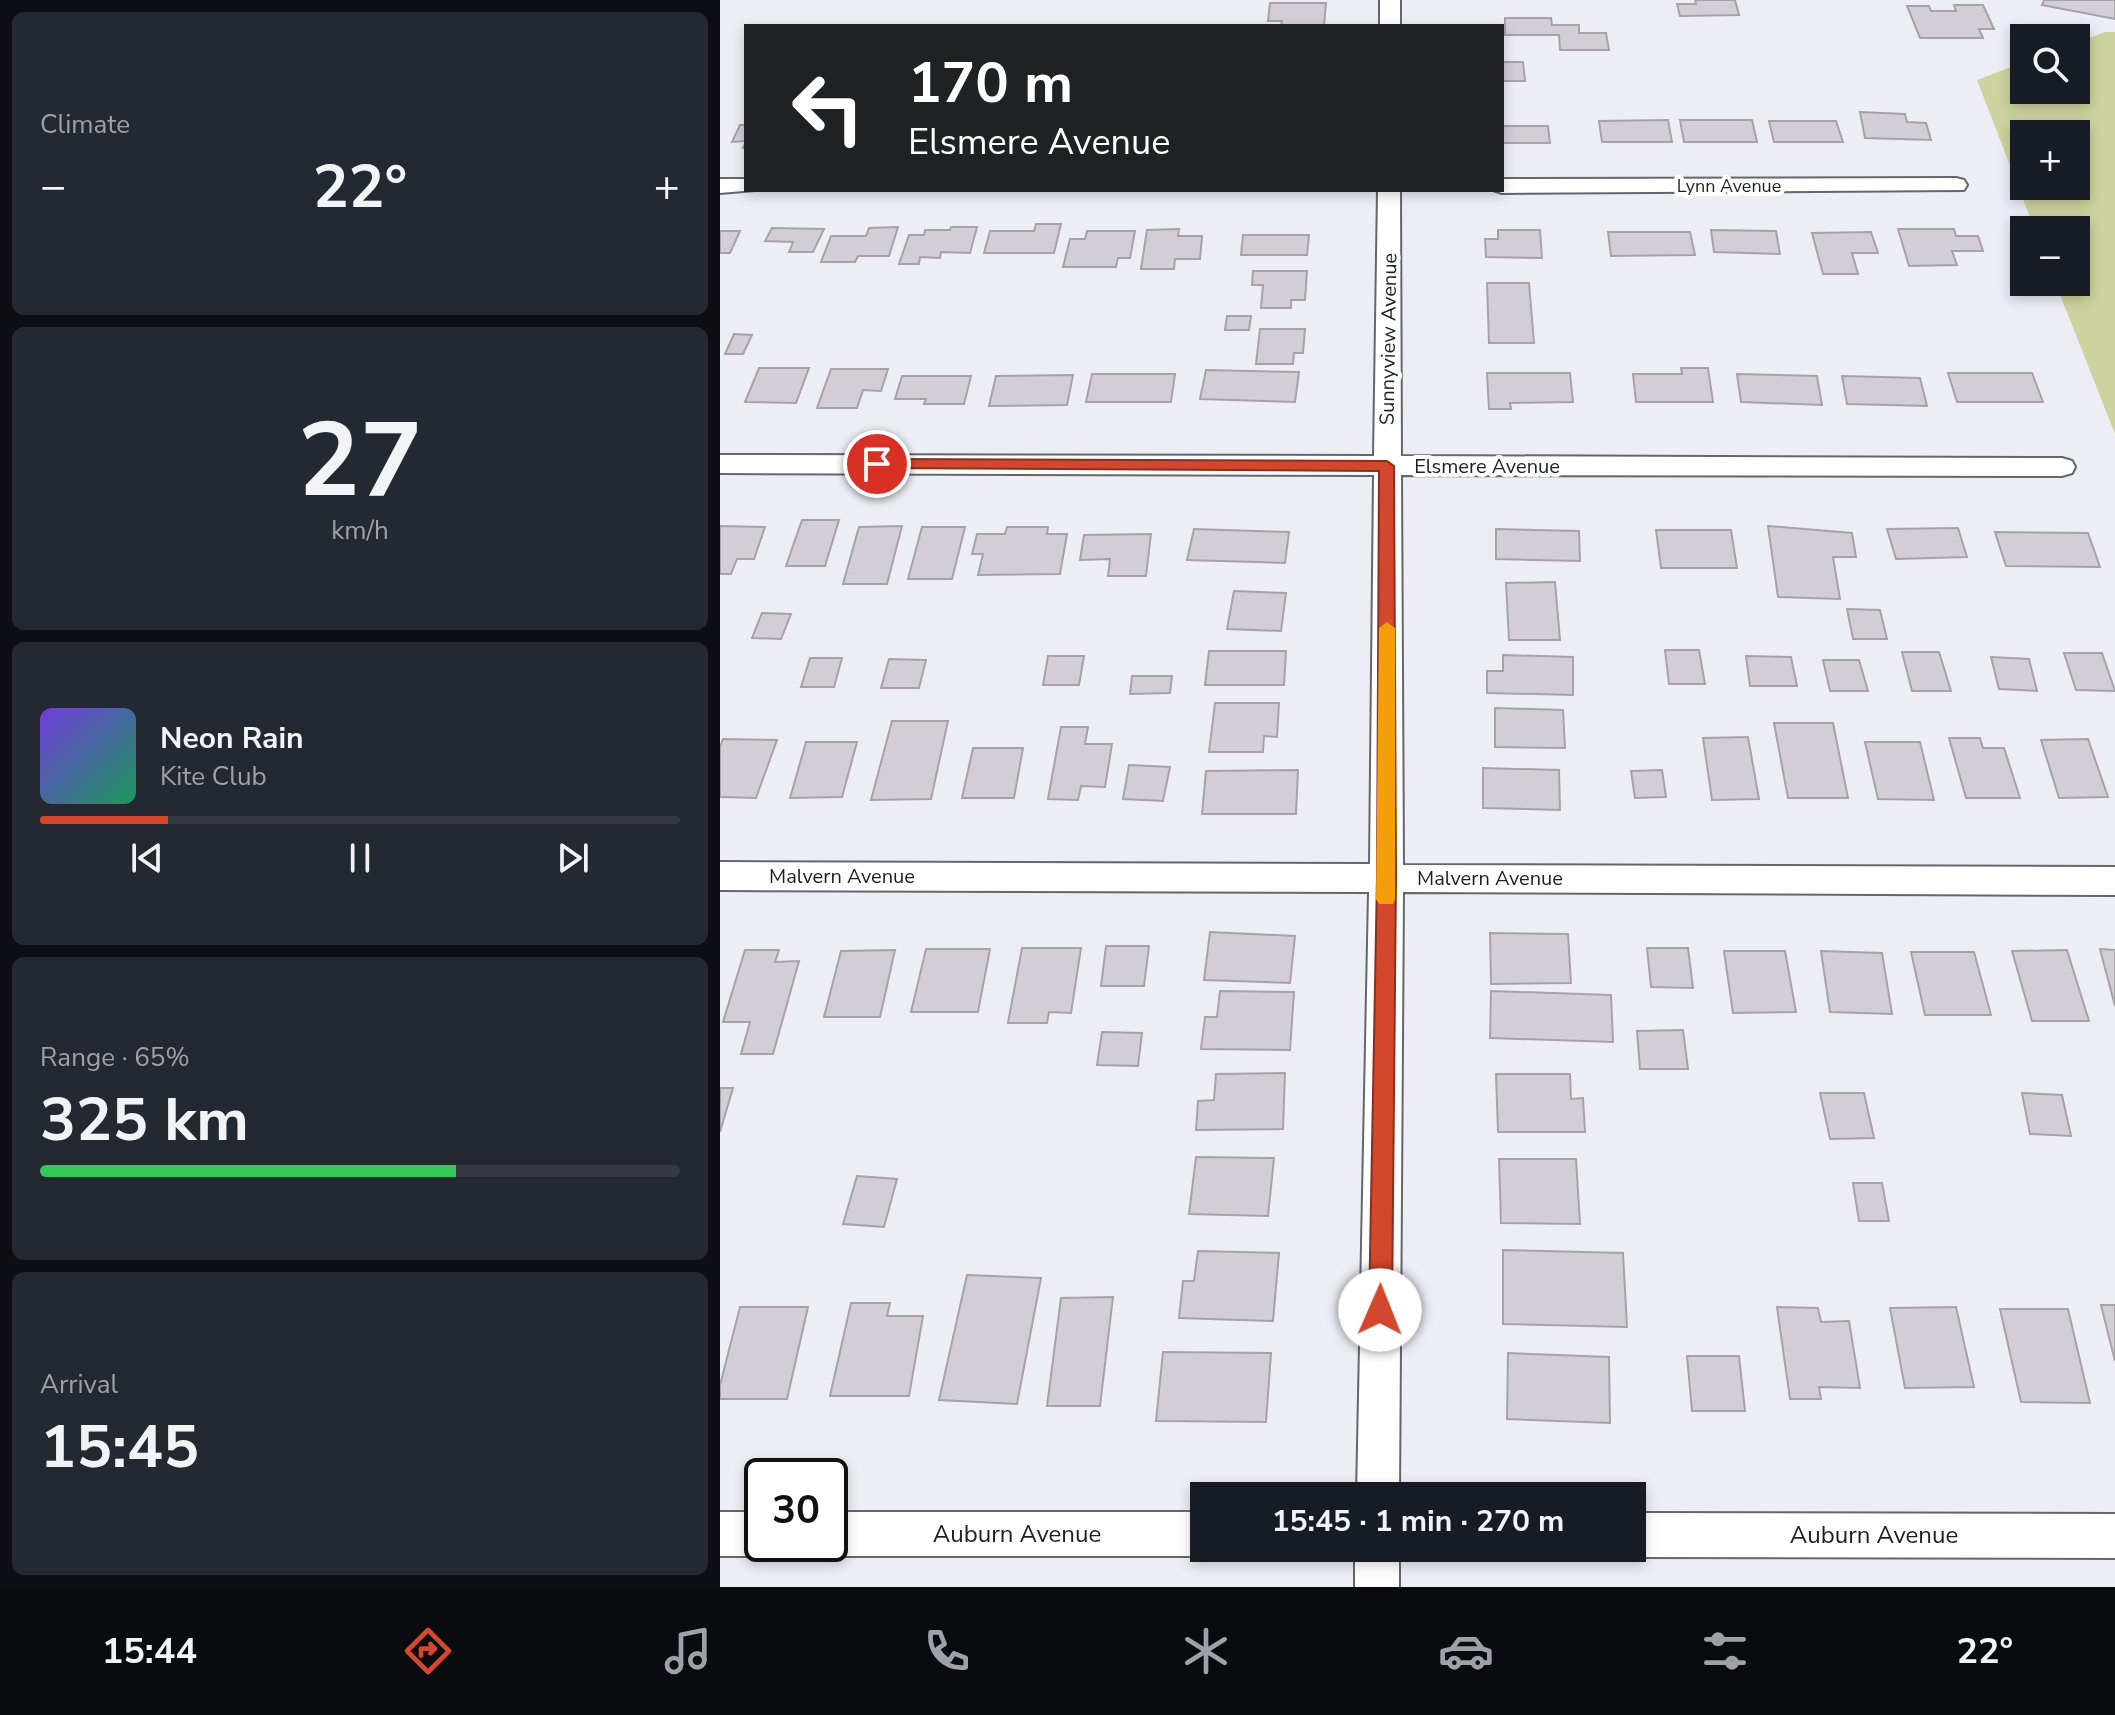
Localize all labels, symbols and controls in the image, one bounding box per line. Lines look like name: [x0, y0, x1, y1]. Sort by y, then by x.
map controls: [2010, 24, 2090, 296]
button: search: [2010, 24, 2090, 104]
text: 170 m: [908, 45, 1073, 122]
icon: left: [776, 56, 880, 160]
text: Climate: [40, 107, 130, 142]
text: Elsmere Avenue: [908, 118, 1170, 167]
button: +: [2010, 120, 2090, 200]
text: 22°: [313, 146, 407, 228]
text: −: [40, 157, 66, 217]
text: +: [654, 157, 680, 217]
street label: Lynn Avenue: [1677, 174, 1781, 198]
button: −: [2010, 216, 2090, 296]
street label: Sunnyview Avenue: [1373, 253, 1404, 425]
text: 27: [298, 390, 422, 532]
pin: [843, 430, 911, 498]
icon: arrive: [855, 442, 899, 486]
street label: Elsmere Avenue: [1414, 453, 1560, 480]
text: km/h: [331, 513, 389, 548]
text: Neon Rain: [160, 718, 304, 759]
text: Kite Club: [160, 759, 267, 794]
icon: previous: [125, 836, 169, 880]
icon: pause: [338, 836, 382, 880]
icon: next: [551, 836, 595, 880]
street label: Malvern Avenue: [769, 863, 915, 890]
street label: Malvern Avenue: [1417, 865, 1563, 892]
text: Range · 65%: [40, 1040, 190, 1075]
text: 325 km: [40, 1079, 249, 1161]
position arrow: [1338, 1268, 1422, 1352]
text: Arrival: [40, 1367, 118, 1402]
text: 15:45: [40, 1406, 199, 1488]
speed limit sign: 30: [744, 1458, 848, 1562]
text: 15:45 · 1 min · 270 m: [1272, 1501, 1564, 1542]
street label: Auburn Avenue: [933, 1518, 1101, 1550]
street label: Auburn Avenue: [1790, 1519, 1958, 1551]
icon: directions: [400, 1623, 456, 1679]
icon: music: [660, 1623, 716, 1679]
icon: phone: [919, 1623, 975, 1679]
icon: climate: [1178, 1623, 1234, 1679]
icon: car: [1438, 1623, 1494, 1679]
icon: filters: [1697, 1623, 1753, 1679]
text: 15:44: [102, 1627, 197, 1676]
text: 22°: [1956, 1627, 2013, 1676]

